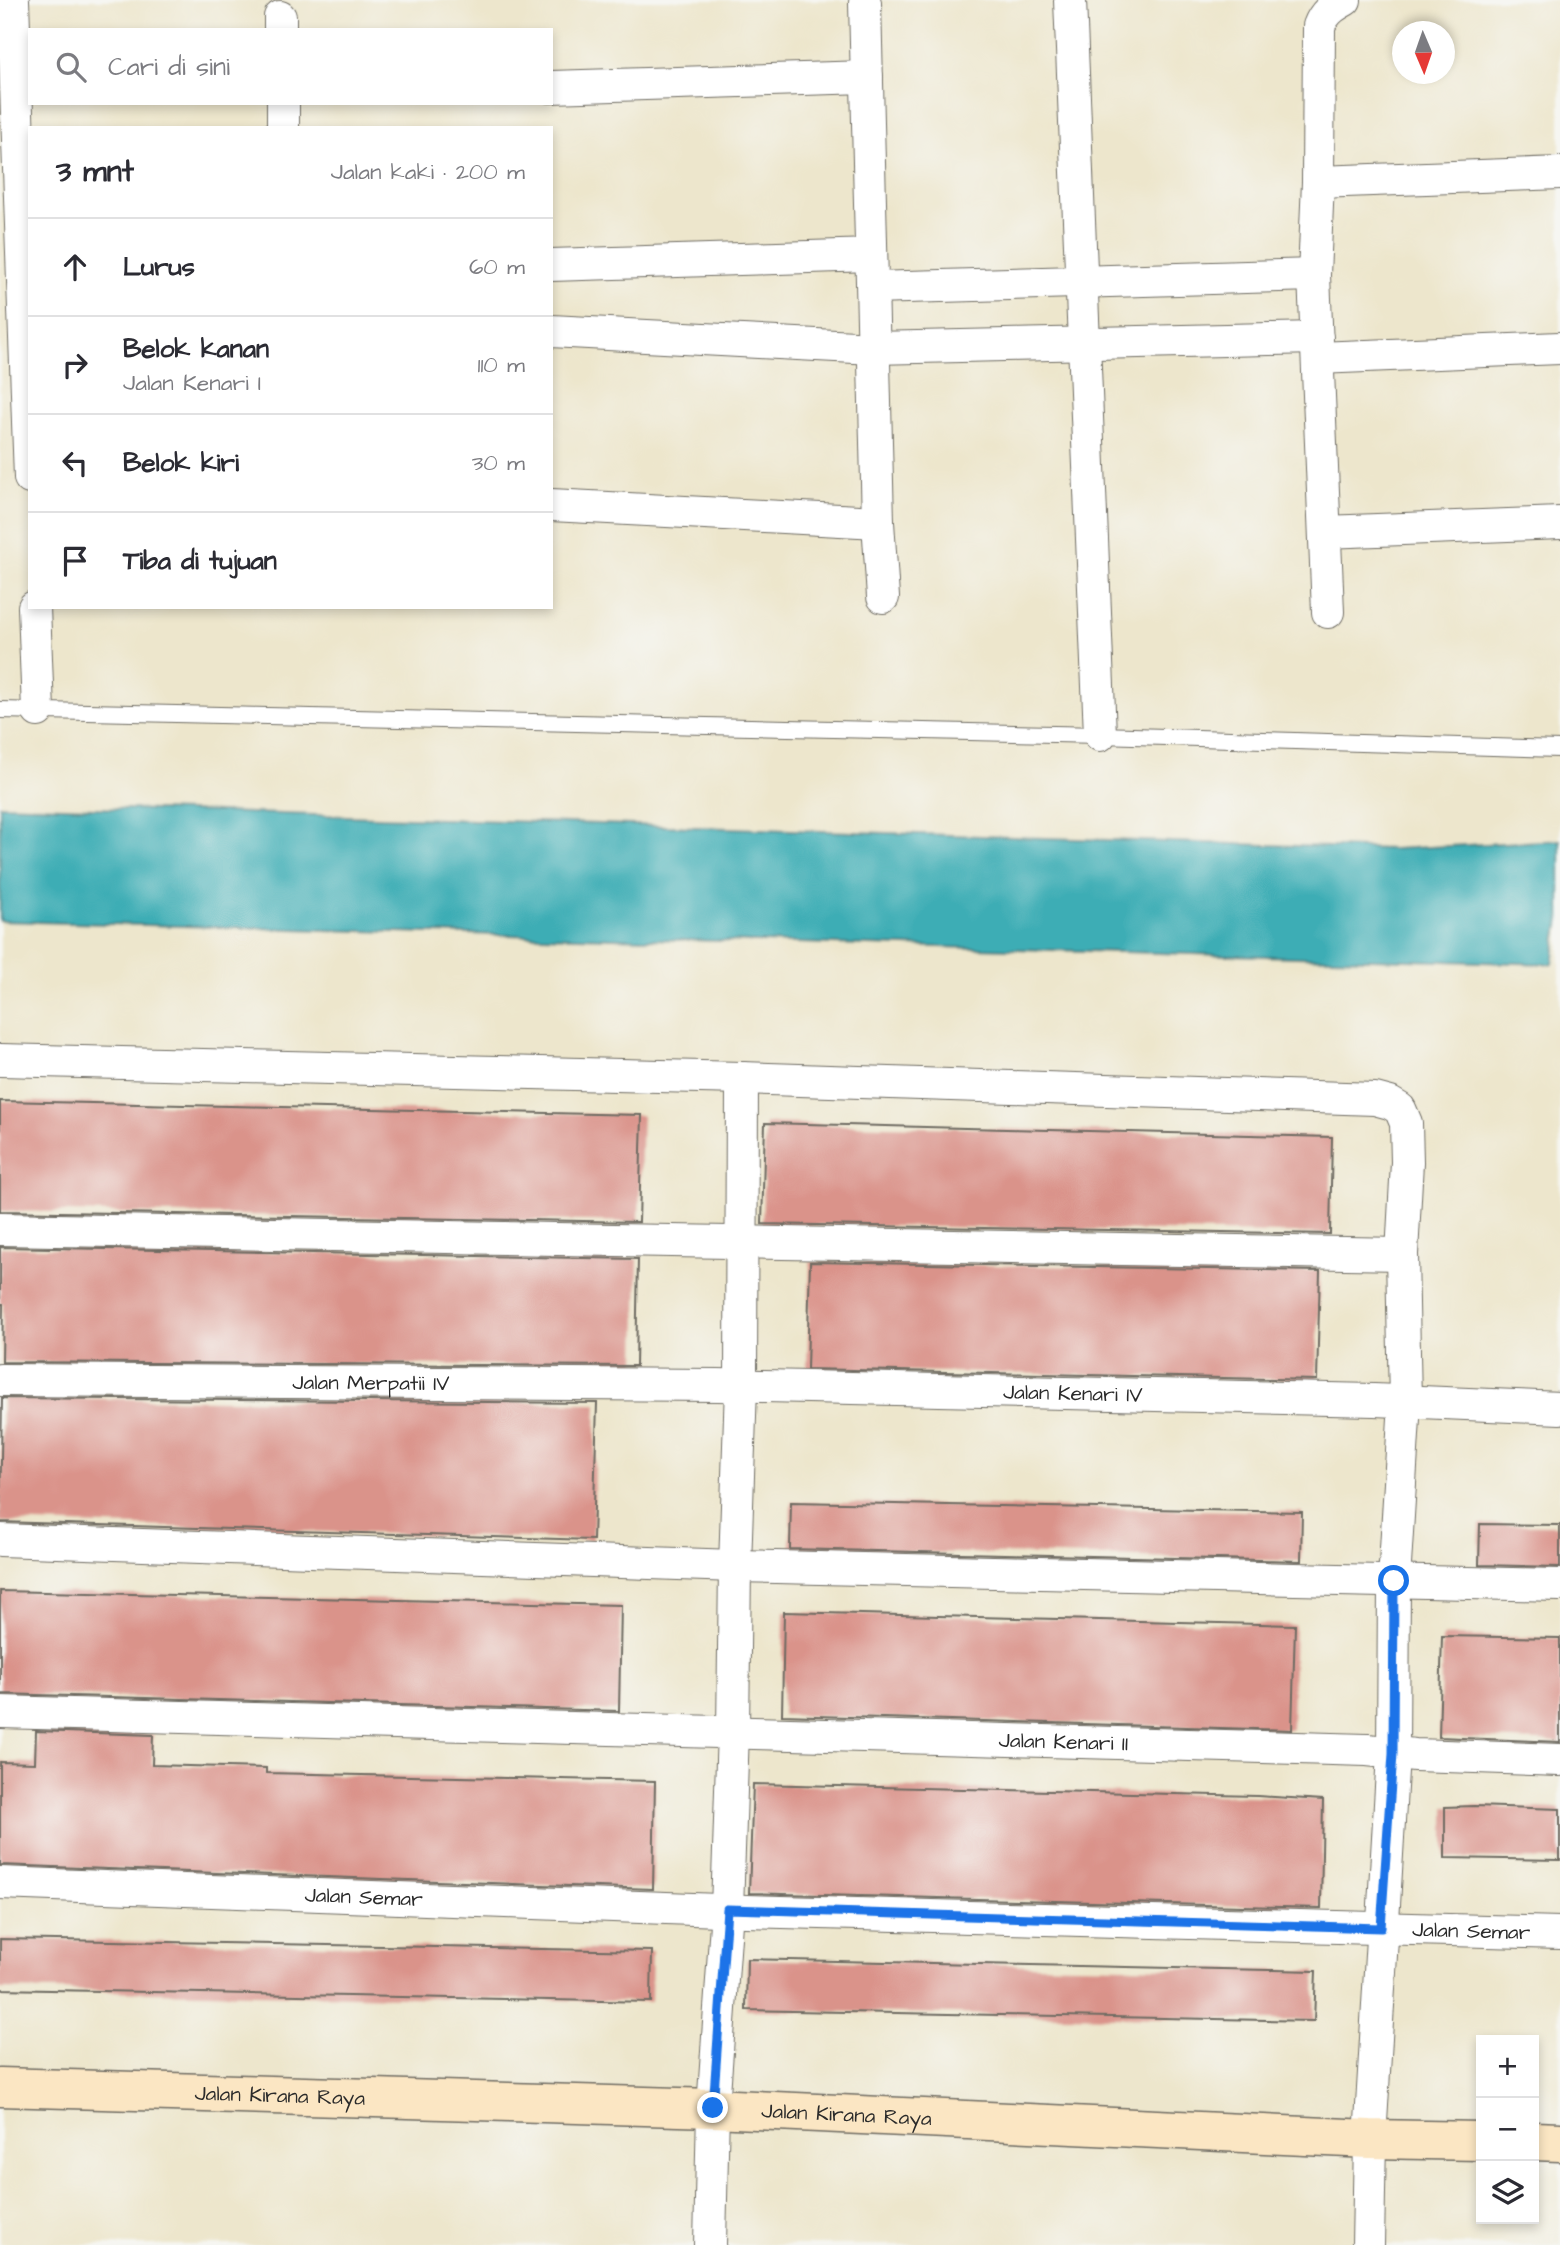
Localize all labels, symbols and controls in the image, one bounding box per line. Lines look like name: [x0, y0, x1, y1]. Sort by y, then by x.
north arrow: [1392, 21, 1455, 84]
search box: [28, 28, 553, 105]
icon: search: [52, 48, 90, 86]
text: Cari di sini: [108, 49, 230, 85]
text: 3 mnt: [56, 151, 134, 193]
text: Jalan kaki · 200 m: [331, 156, 525, 188]
icon: ahead: [56, 248, 94, 286]
text: Lurus: [123, 249, 195, 285]
text: 60 m: [469, 251, 525, 283]
text: Belok kanan: [123, 331, 269, 367]
icon: right: [56, 346, 94, 384]
text: 110 m: [477, 349, 525, 381]
text: Jalan Kenari I: [123, 367, 261, 399]
icon: left: [56, 444, 94, 482]
text: Belok kiri: [123, 445, 239, 481]
text: 30 m: [472, 447, 525, 479]
icon: arrive: [56, 542, 94, 580]
text: Tiba di tujuan: [123, 543, 277, 579]
street label: Jalan Merpatii IV: [292, 1368, 450, 1398]
street label: Jalan Kenari IV: [1003, 1377, 1143, 1409]
route start: [1378, 1565, 1409, 1596]
street label: Jalan Kenari II: [998, 1725, 1129, 1758]
street label: Jalan Semar: [304, 1880, 424, 1913]
street label: Jalan Semar: [1412, 1915, 1531, 1947]
map controls: [1476, 2035, 1539, 2224]
button: +: [1476, 2035, 1539, 2098]
street label: Jalan Kirana Raya: [194, 2078, 366, 2114]
route end: [697, 2092, 728, 2123]
street label: Jalan Kirana Raya: [761, 2096, 933, 2134]
button: −: [1476, 2098, 1539, 2161]
button: layers: [1476, 2161, 1539, 2224]

